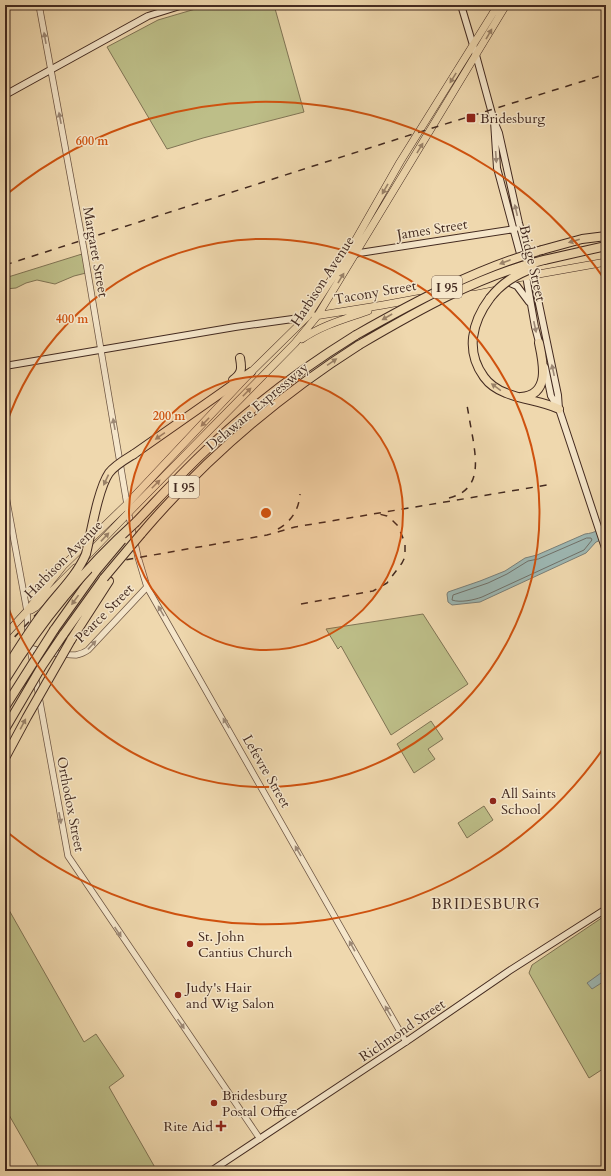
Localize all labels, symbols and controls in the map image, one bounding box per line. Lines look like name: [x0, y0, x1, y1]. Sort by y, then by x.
one-way arrow: [485, 28, 492, 40]
one-way arrow: [41, 31, 47, 44]
one-way arrow: [449, 73, 456, 84]
place label: Bridesburg: [480, 109, 545, 128]
one-way arrow: [57, 112, 63, 125]
marker: Bridesburg: [465, 112, 477, 124]
text: 600 m: [76, 133, 109, 149]
one-way arrow: [417, 142, 424, 154]
one-way arrow: [492, 151, 499, 163]
one-way arrow: [381, 183, 388, 195]
one-way arrow: [512, 204, 518, 216]
street label: Margaret Street: [78, 205, 113, 299]
street label: James Street: [393, 214, 469, 245]
street label: Bridge Street: [515, 223, 551, 304]
street label: Harbison Avenue: [286, 233, 359, 330]
one-way arrow: [567, 238, 579, 244]
one-way arrow: [498, 260, 510, 266]
one-way arrow: [337, 272, 344, 284]
street label: Tacony Street: [333, 276, 418, 309]
road number: I 95: [432, 276, 462, 298]
text: 400 m: [56, 311, 89, 327]
one-way arrow: [381, 314, 393, 320]
one-way arrow: [533, 320, 539, 333]
street label: Delaware Expressway: [202, 357, 313, 455]
one-way arrow: [327, 358, 337, 366]
one-way arrow: [549, 364, 555, 376]
one-way arrow: [491, 383, 501, 391]
one-way arrow: [242, 387, 252, 397]
text: 200 m: [153, 408, 186, 424]
one-way arrow: [201, 417, 210, 427]
one-way arrow: [110, 418, 116, 430]
one-way arrow: [154, 432, 165, 440]
one-way arrow: [103, 475, 109, 486]
road number: I 95: [169, 476, 199, 498]
one-way arrow: [151, 479, 161, 489]
centre of rings: [259, 506, 273, 520]
street label: Harbison Avenue: [20, 516, 107, 603]
one-way arrow: [100, 532, 110, 542]
street label: Pearce Street: [71, 579, 138, 647]
one-way arrow: [71, 595, 79, 606]
one-way arrow: [157, 605, 164, 617]
one-way arrow: [87, 640, 97, 650]
one-way arrow: [222, 717, 229, 729]
one-way arrow: [20, 718, 26, 730]
street label: Lefevre Street: [238, 731, 295, 812]
street label: Orthodox Street: [52, 755, 89, 854]
place label: All Saints School: [501, 784, 556, 819]
marker: All Saints School: [488, 796, 498, 806]
one-way arrow: [57, 812, 63, 824]
one-way arrow: [295, 845, 302, 857]
district label: BRIDESBURG: [431, 894, 541, 914]
one-way arrow: [114, 926, 122, 937]
place label: St. John Cantius Church: [198, 927, 293, 962]
marker: St. John Cantius Church: [185, 939, 195, 949]
one-way arrow: [348, 940, 355, 952]
place label: Judy's Hair and Wig Salon: [184, 978, 274, 1013]
marker: Judy's Hair and Wig Salon: [173, 990, 183, 1000]
street label: Richmond Street: [356, 994, 450, 1066]
one-way arrow: [385, 1005, 392, 1017]
one-way arrow: [177, 1018, 185, 1029]
place label: Bridesburg Postal Office: [222, 1086, 297, 1121]
marker: Bridesburg Postal Office: [209, 1098, 219, 1108]
place label: Rite Aid: [163, 1117, 214, 1136]
marker: Rite Aid: [216, 1121, 226, 1131]

